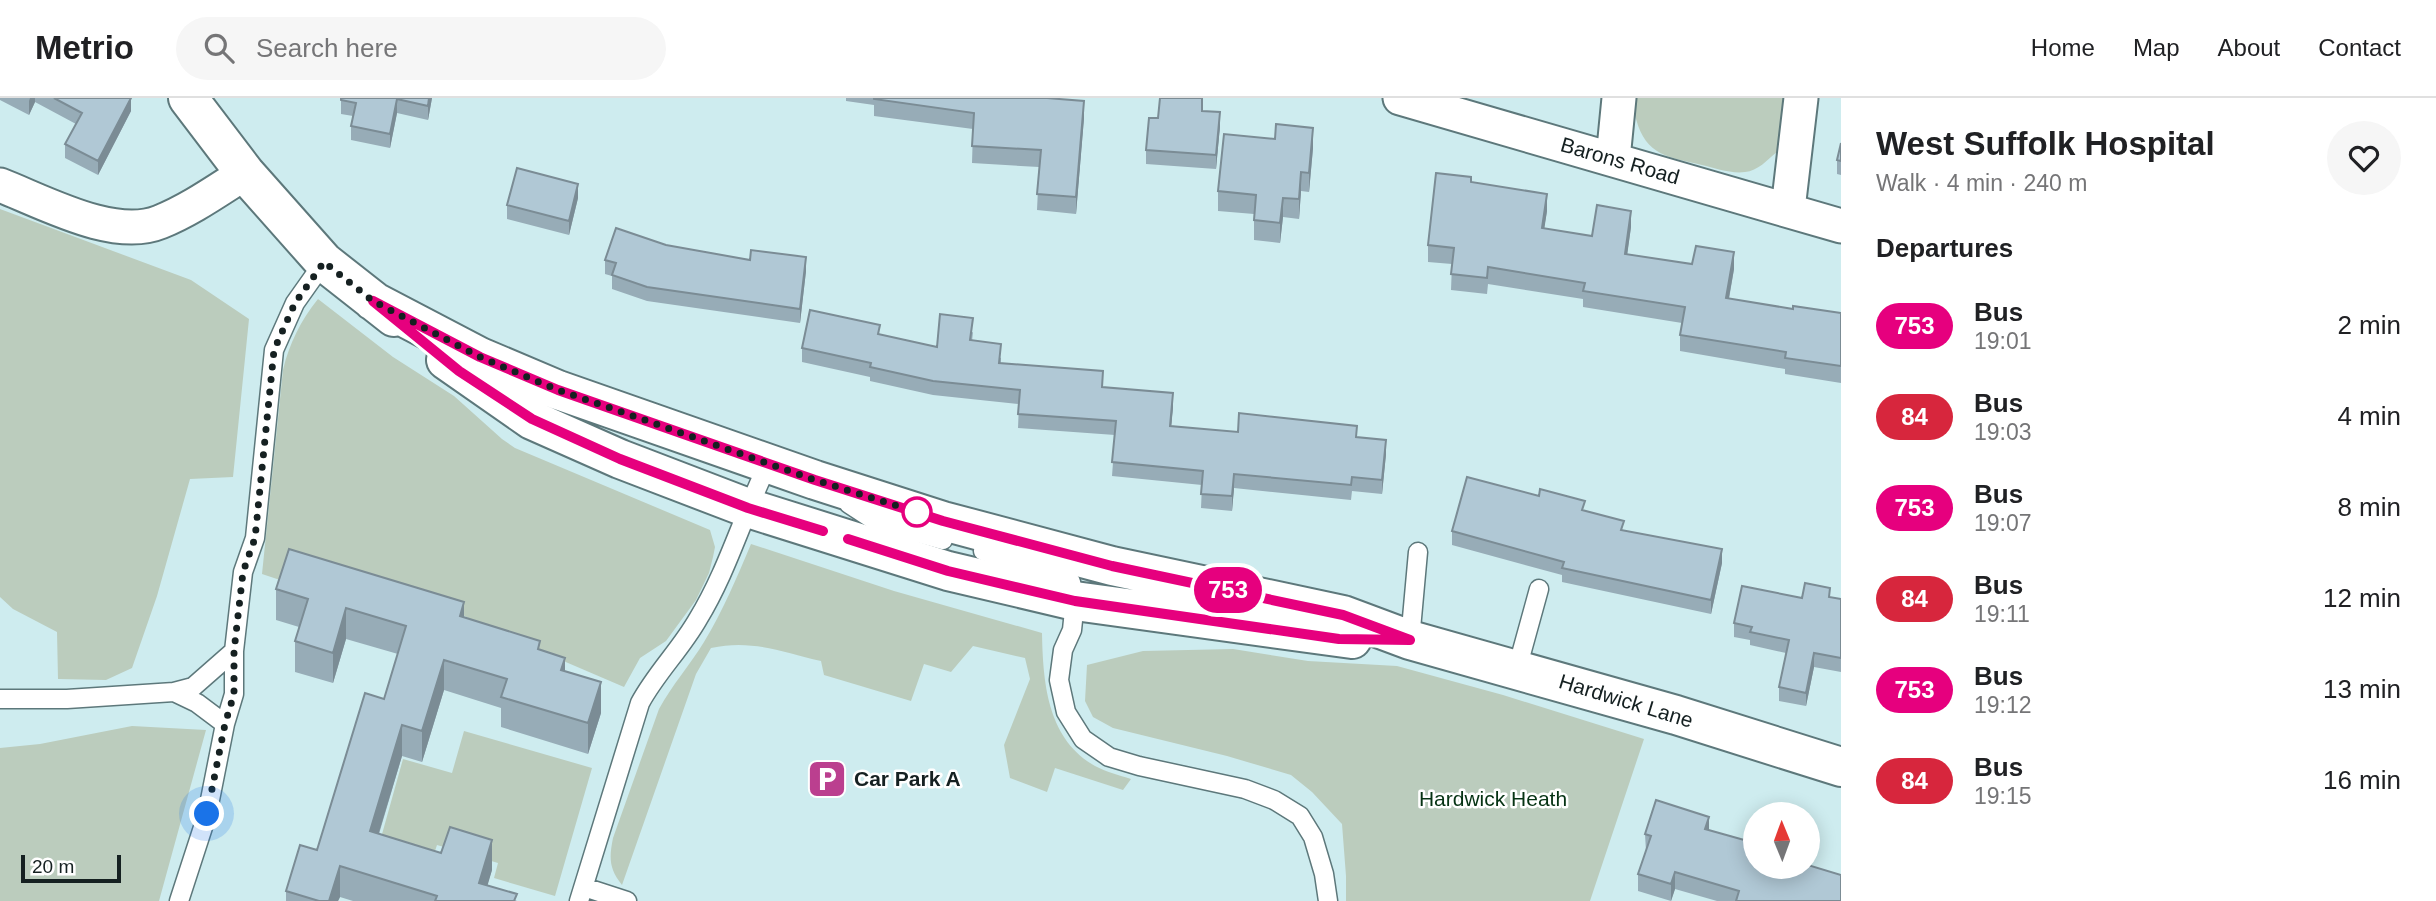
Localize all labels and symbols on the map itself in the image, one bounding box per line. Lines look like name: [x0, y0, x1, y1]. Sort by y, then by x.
street label: Barons Road: [1558, 133, 1682, 188]
unlabelled marker: [902, 497, 932, 527]
line badge: 753: [1188, 567, 1268, 613]
street label: Hardwick Lane: [1556, 669, 1696, 732]
parking icon: Car Park A: [806, 758, 848, 800]
place label: Car Park A: [854, 767, 961, 790]
park label: Hardwick Heath: [1419, 787, 1567, 810]
your location: [189, 796, 224, 831]
north arrow: [1743, 802, 1820, 878]
scale bar: [21, 852, 121, 884]

